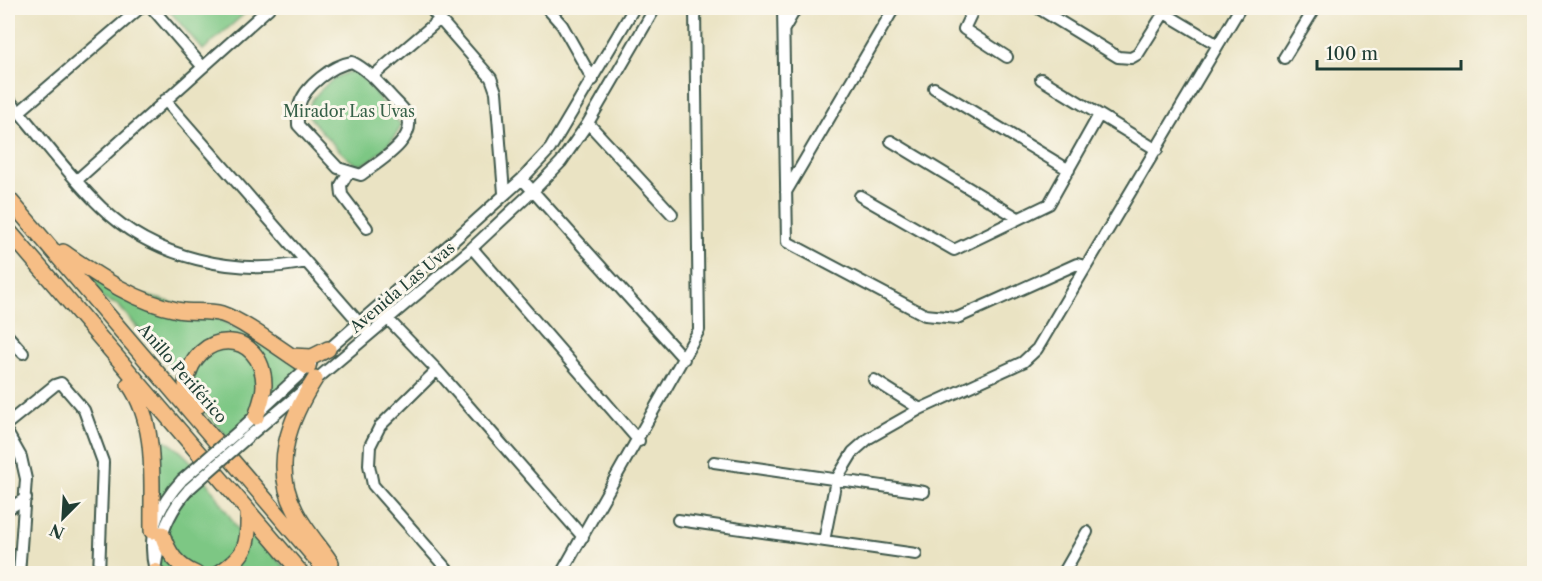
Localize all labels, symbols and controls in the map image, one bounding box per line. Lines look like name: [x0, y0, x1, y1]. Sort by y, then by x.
scale bar: [1317, 33, 1461, 71]
text: 100 m: [1326, 43, 1378, 65]
park label: Mirador Las Uvas: [283, 101, 415, 121]
street label: Avenida Las Uvas: [345, 237, 459, 337]
street label: Anillo Periférico: [134, 318, 232, 427]
north arrow: [33, 488, 93, 548]
text: N: [46, 520, 67, 544]

